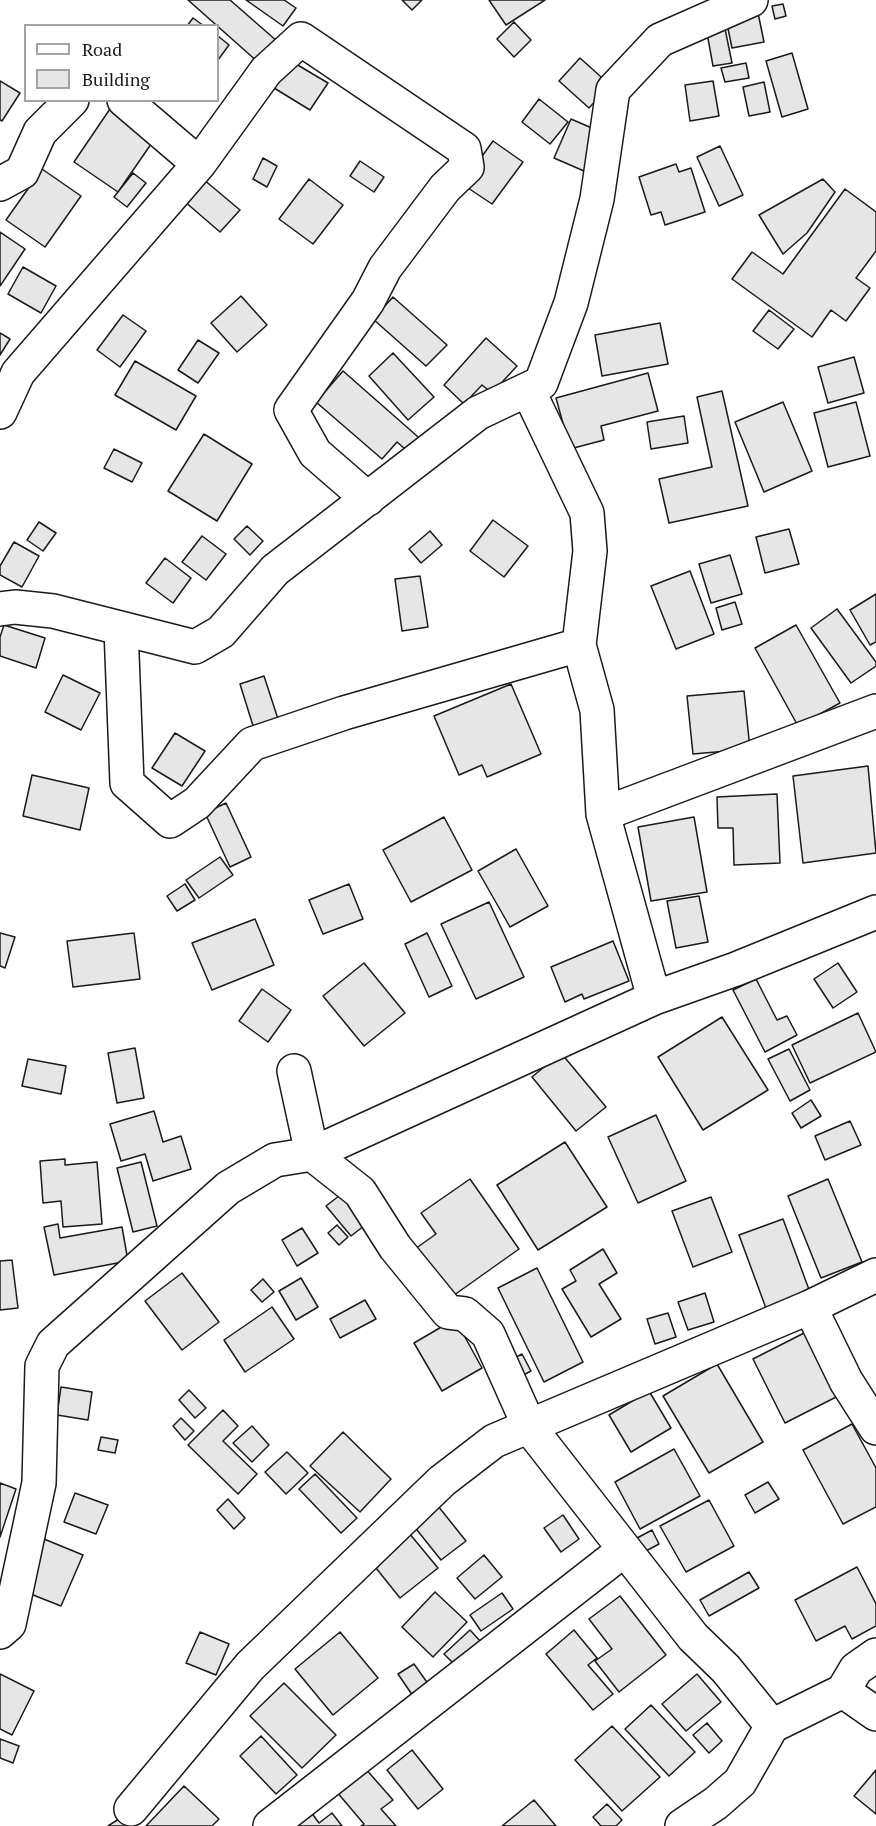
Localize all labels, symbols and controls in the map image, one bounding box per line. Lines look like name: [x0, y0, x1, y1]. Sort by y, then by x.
legend: [24, 24, 219, 102]
text: Road: [82, 37, 122, 61]
text: Building: [82, 67, 150, 91]

